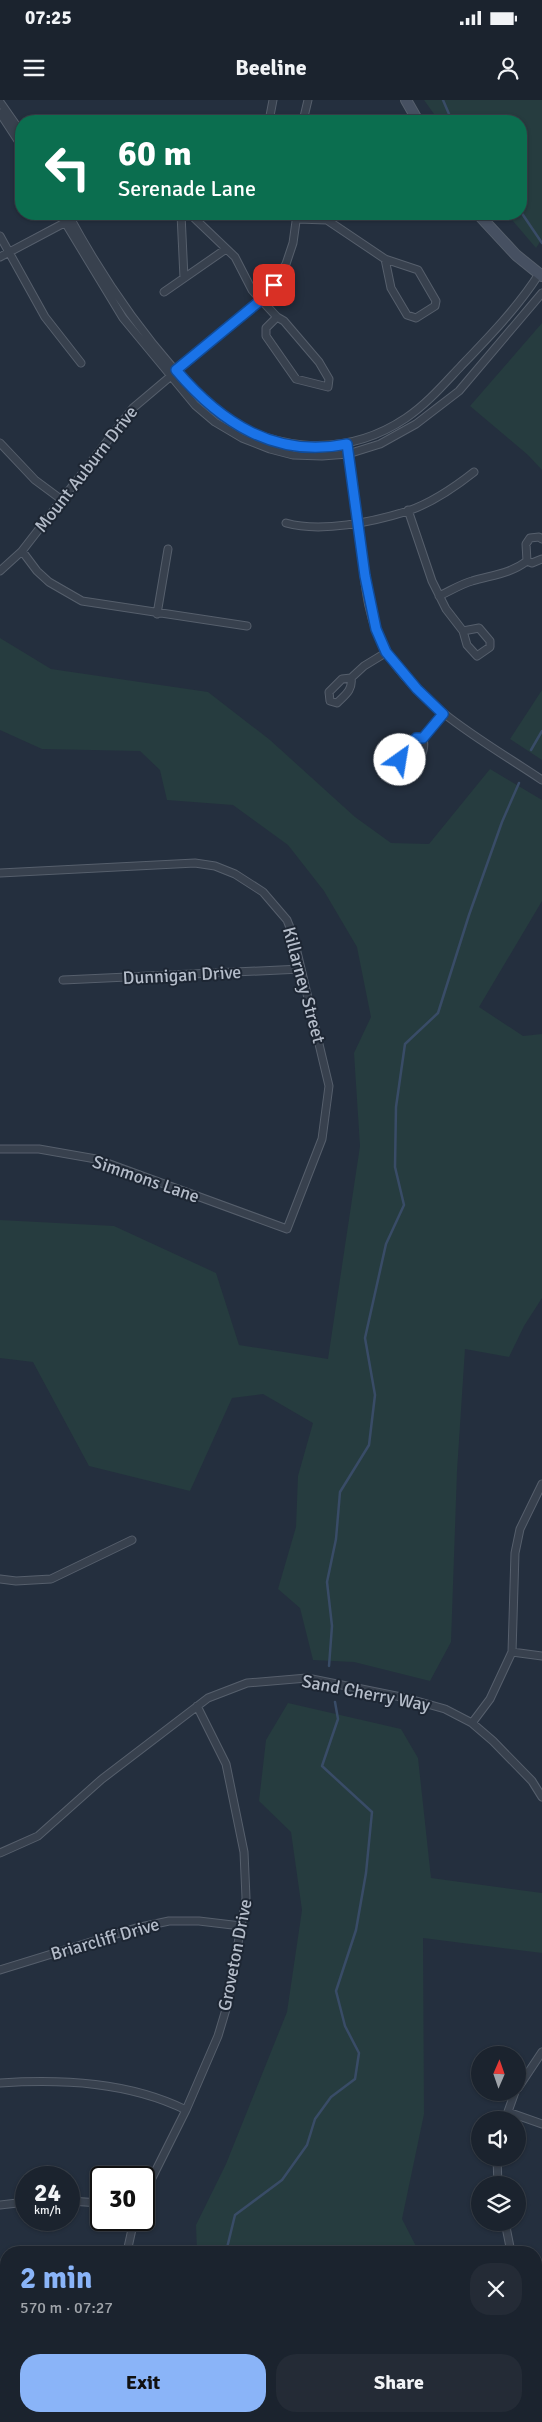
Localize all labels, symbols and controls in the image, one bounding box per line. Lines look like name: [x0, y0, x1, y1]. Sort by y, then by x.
text: 07:25: [25, 6, 72, 30]
icon: menu: [20, 54, 48, 82]
text: Beeline: [235, 54, 307, 81]
icon: person: [494, 54, 522, 82]
text: 60 m: [118, 132, 192, 175]
icon: left: [35, 135, 100, 200]
text: Serenade Lane: [118, 175, 256, 202]
pin: [253, 264, 295, 306]
icon: arrive: [260, 271, 288, 299]
street label: Mount Auburn Drive: [30, 401, 142, 537]
position arrow: [373, 733, 425, 785]
street label: Killarney Street: [278, 924, 330, 1046]
street label: Dunnigan Drive: [122, 961, 242, 989]
street label: Simmons Lane: [90, 1150, 202, 1208]
street label: Sand Cherry Way: [300, 1670, 433, 1716]
street label: Groveton Drive: [213, 1897, 257, 2013]
street label: Briarcliff Drive: [48, 1913, 162, 1965]
north arrow: [471, 2046, 526, 2101]
map controls: [471, 2046, 526, 2231]
button: sound: [471, 2111, 526, 2166]
speed limit sign: 30: [90, 2166, 155, 2231]
button: layers: [471, 2176, 526, 2231]
text: 24: [34, 2177, 61, 2208]
text: km/h: [34, 2203, 61, 2218]
text: 2 min: [20, 2260, 92, 2297]
button: close: [470, 2263, 522, 2315]
text: 570 m · 07:27: [20, 2298, 113, 2318]
button: Exit: [20, 2354, 266, 2412]
button: Share: [276, 2354, 522, 2412]

